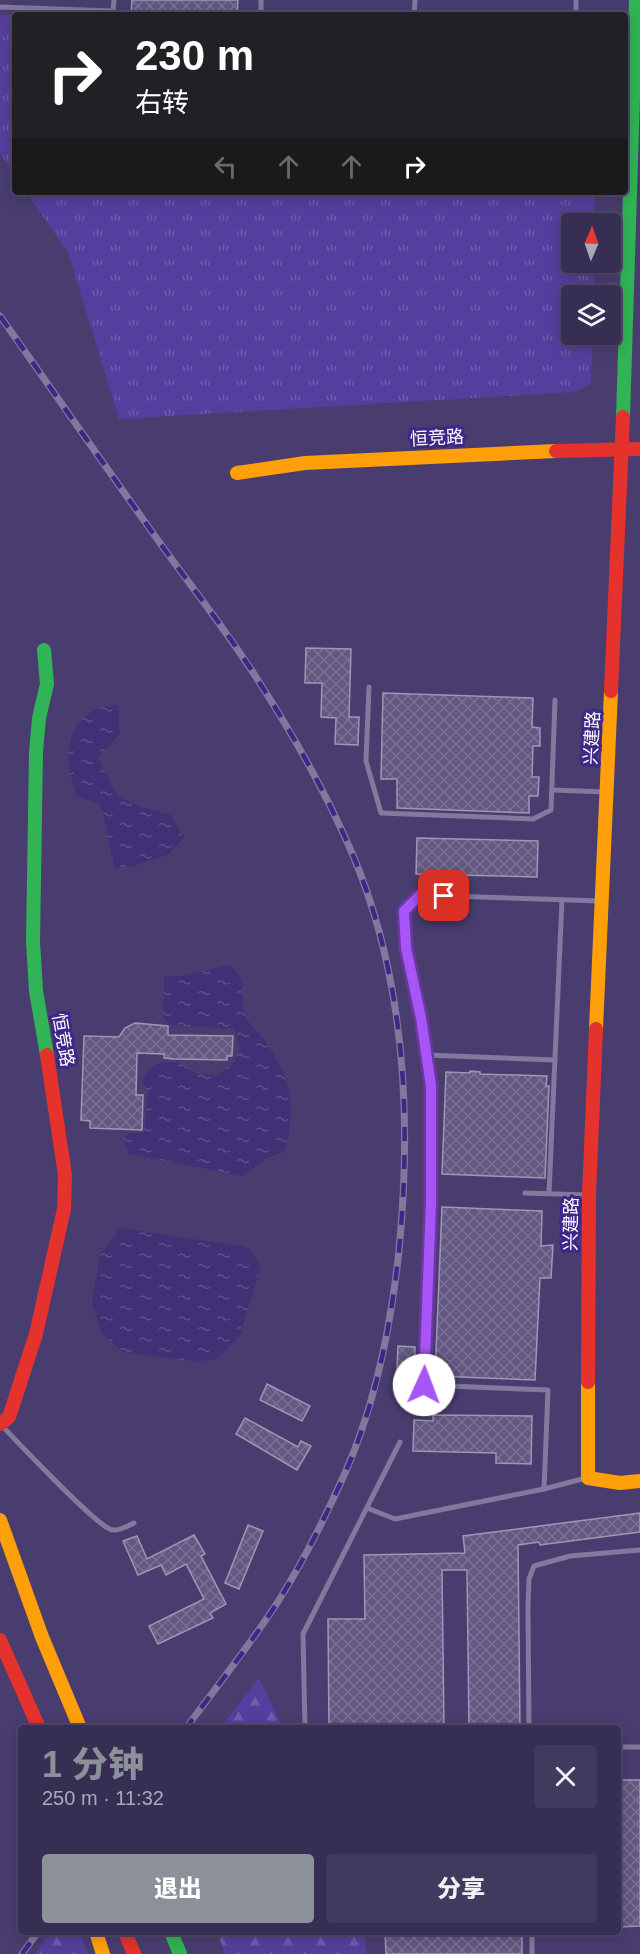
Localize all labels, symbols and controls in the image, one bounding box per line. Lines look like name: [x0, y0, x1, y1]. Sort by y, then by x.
text: 230 m: [135, 32, 254, 79]
icon: right: [36, 36, 114, 114]
text: 右转: [135, 88, 189, 118]
icon: left: [209, 150, 242, 183]
icon: ahead: [272, 150, 305, 183]
icon: ahead: [335, 150, 368, 183]
icon: right: [398, 150, 431, 183]
north arrow: [561, 213, 621, 273]
map controls: [561, 213, 621, 345]
button: layers: [561, 285, 621, 345]
street label: 恒竞路: [410, 427, 464, 449]
street label: 兴建路: [581, 711, 603, 765]
pin: [418, 870, 469, 921]
icon: arrive: [427, 879, 460, 912]
street label: 恒竞路: [48, 1012, 78, 1068]
street label: 兴建路: [561, 1197, 581, 1251]
position arrow: [392, 1353, 456, 1417]
text: 1 分钟: [42, 1744, 144, 1785]
button: close: [534, 1745, 597, 1808]
text: 250 m · 11:32: [42, 1787, 164, 1809]
button: 退出: [42, 1854, 314, 1923]
button: 分享: [326, 1854, 597, 1923]

